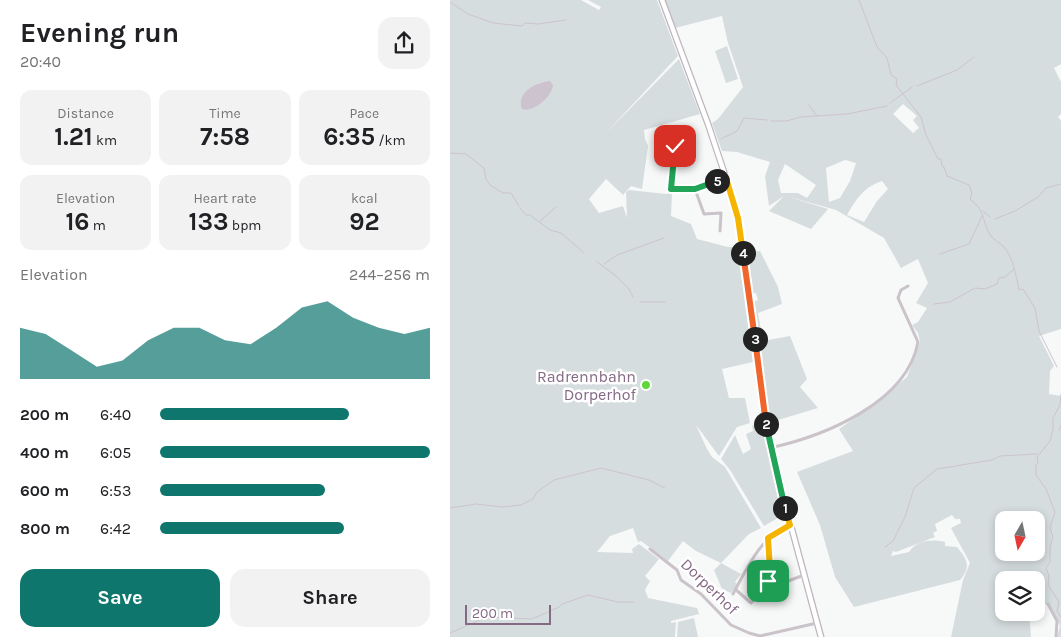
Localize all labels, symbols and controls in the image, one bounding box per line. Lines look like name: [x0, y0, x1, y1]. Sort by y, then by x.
text: Evening run: [20, 16, 179, 49]
button: share: [378, 17, 430, 69]
text: 20:40: [20, 52, 61, 71]
text: Distance: [57, 105, 114, 122]
text: Time: [209, 105, 241, 122]
text: Pace: [349, 105, 379, 122]
text: 1.21: [54, 122, 93, 151]
text: 7:58: [200, 122, 250, 151]
text: 6:35: [323, 122, 375, 151]
pin: [654, 125, 696, 167]
text: km: [93, 132, 117, 149]
text: /km: [375, 132, 406, 149]
icon: check: [661, 132, 689, 160]
pin: 5: [704, 168, 730, 194]
text: 5: [713, 173, 722, 190]
text: Elevation: [56, 190, 115, 207]
text: Heart rate: [193, 190, 257, 207]
text: kcal: [351, 190, 378, 207]
text: 16: [65, 207, 89, 236]
text: 133: [189, 207, 229, 236]
text: 92: [349, 207, 380, 236]
text: m: [89, 217, 106, 234]
text: bpm: [229, 217, 261, 234]
pin: 4: [730, 240, 756, 266]
text: 4: [739, 245, 748, 262]
text: Elevation: [20, 265, 88, 284]
text: 244–256 m: [349, 265, 430, 284]
pin: 3: [742, 326, 768, 352]
text: 3: [751, 331, 760, 348]
place label: Radrennbahn Dorperhof: [537, 367, 637, 404]
marker: Radrennbahn Dorperhof: [640, 379, 652, 391]
text: 200 m: [20, 405, 69, 424]
text: 6:40: [100, 405, 131, 424]
pin: 2: [754, 412, 778, 436]
text: 2: [762, 416, 771, 433]
text: 400 m: [20, 443, 69, 462]
text: 6:05: [100, 443, 131, 462]
text: 600 m: [20, 481, 69, 500]
text: 6:53: [100, 481, 131, 500]
pin: 1: [772, 496, 798, 520]
text: 1: [783, 500, 788, 517]
north arrow: [995, 511, 1045, 561]
map controls: [995, 511, 1045, 621]
text: 800 m: [20, 519, 70, 538]
text: 6:42: [100, 519, 131, 538]
street label: Dorperhof: [677, 554, 743, 619]
pin: [747, 560, 789, 602]
icon: arrive: [754, 567, 782, 595]
button: Save: [20, 569, 220, 627]
button: Share: [230, 569, 430, 627]
button: layers: [995, 571, 1045, 621]
scale bar: [465, 602, 551, 625]
text: 200 m: [472, 605, 513, 622]

